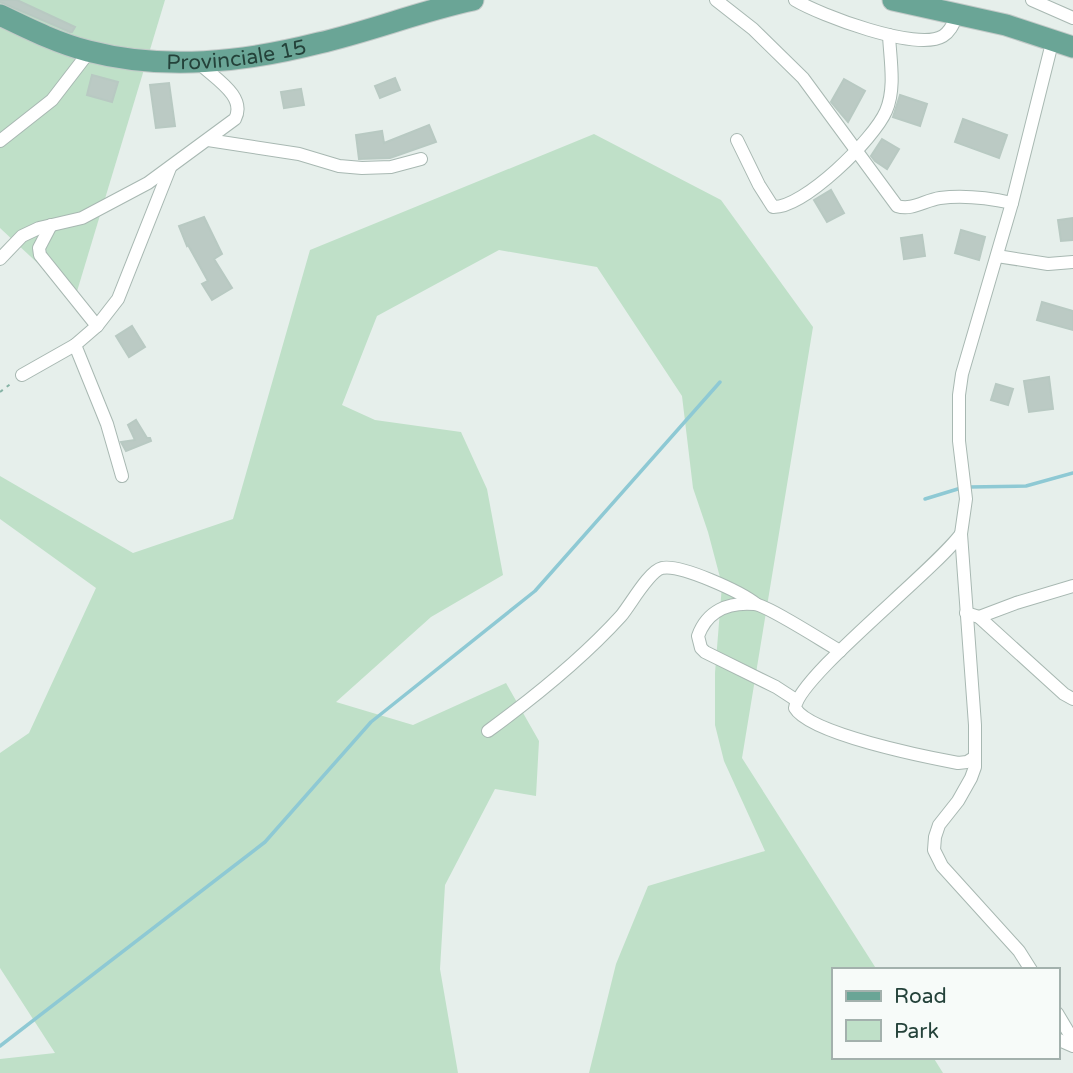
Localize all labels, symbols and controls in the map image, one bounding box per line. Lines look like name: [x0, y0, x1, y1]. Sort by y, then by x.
street label: Provinciale 15: [166, 35, 309, 75]
legend: [832, 968, 1059, 1059]
text: Road: [894, 984, 947, 1009]
text: Park: [894, 1019, 939, 1044]

